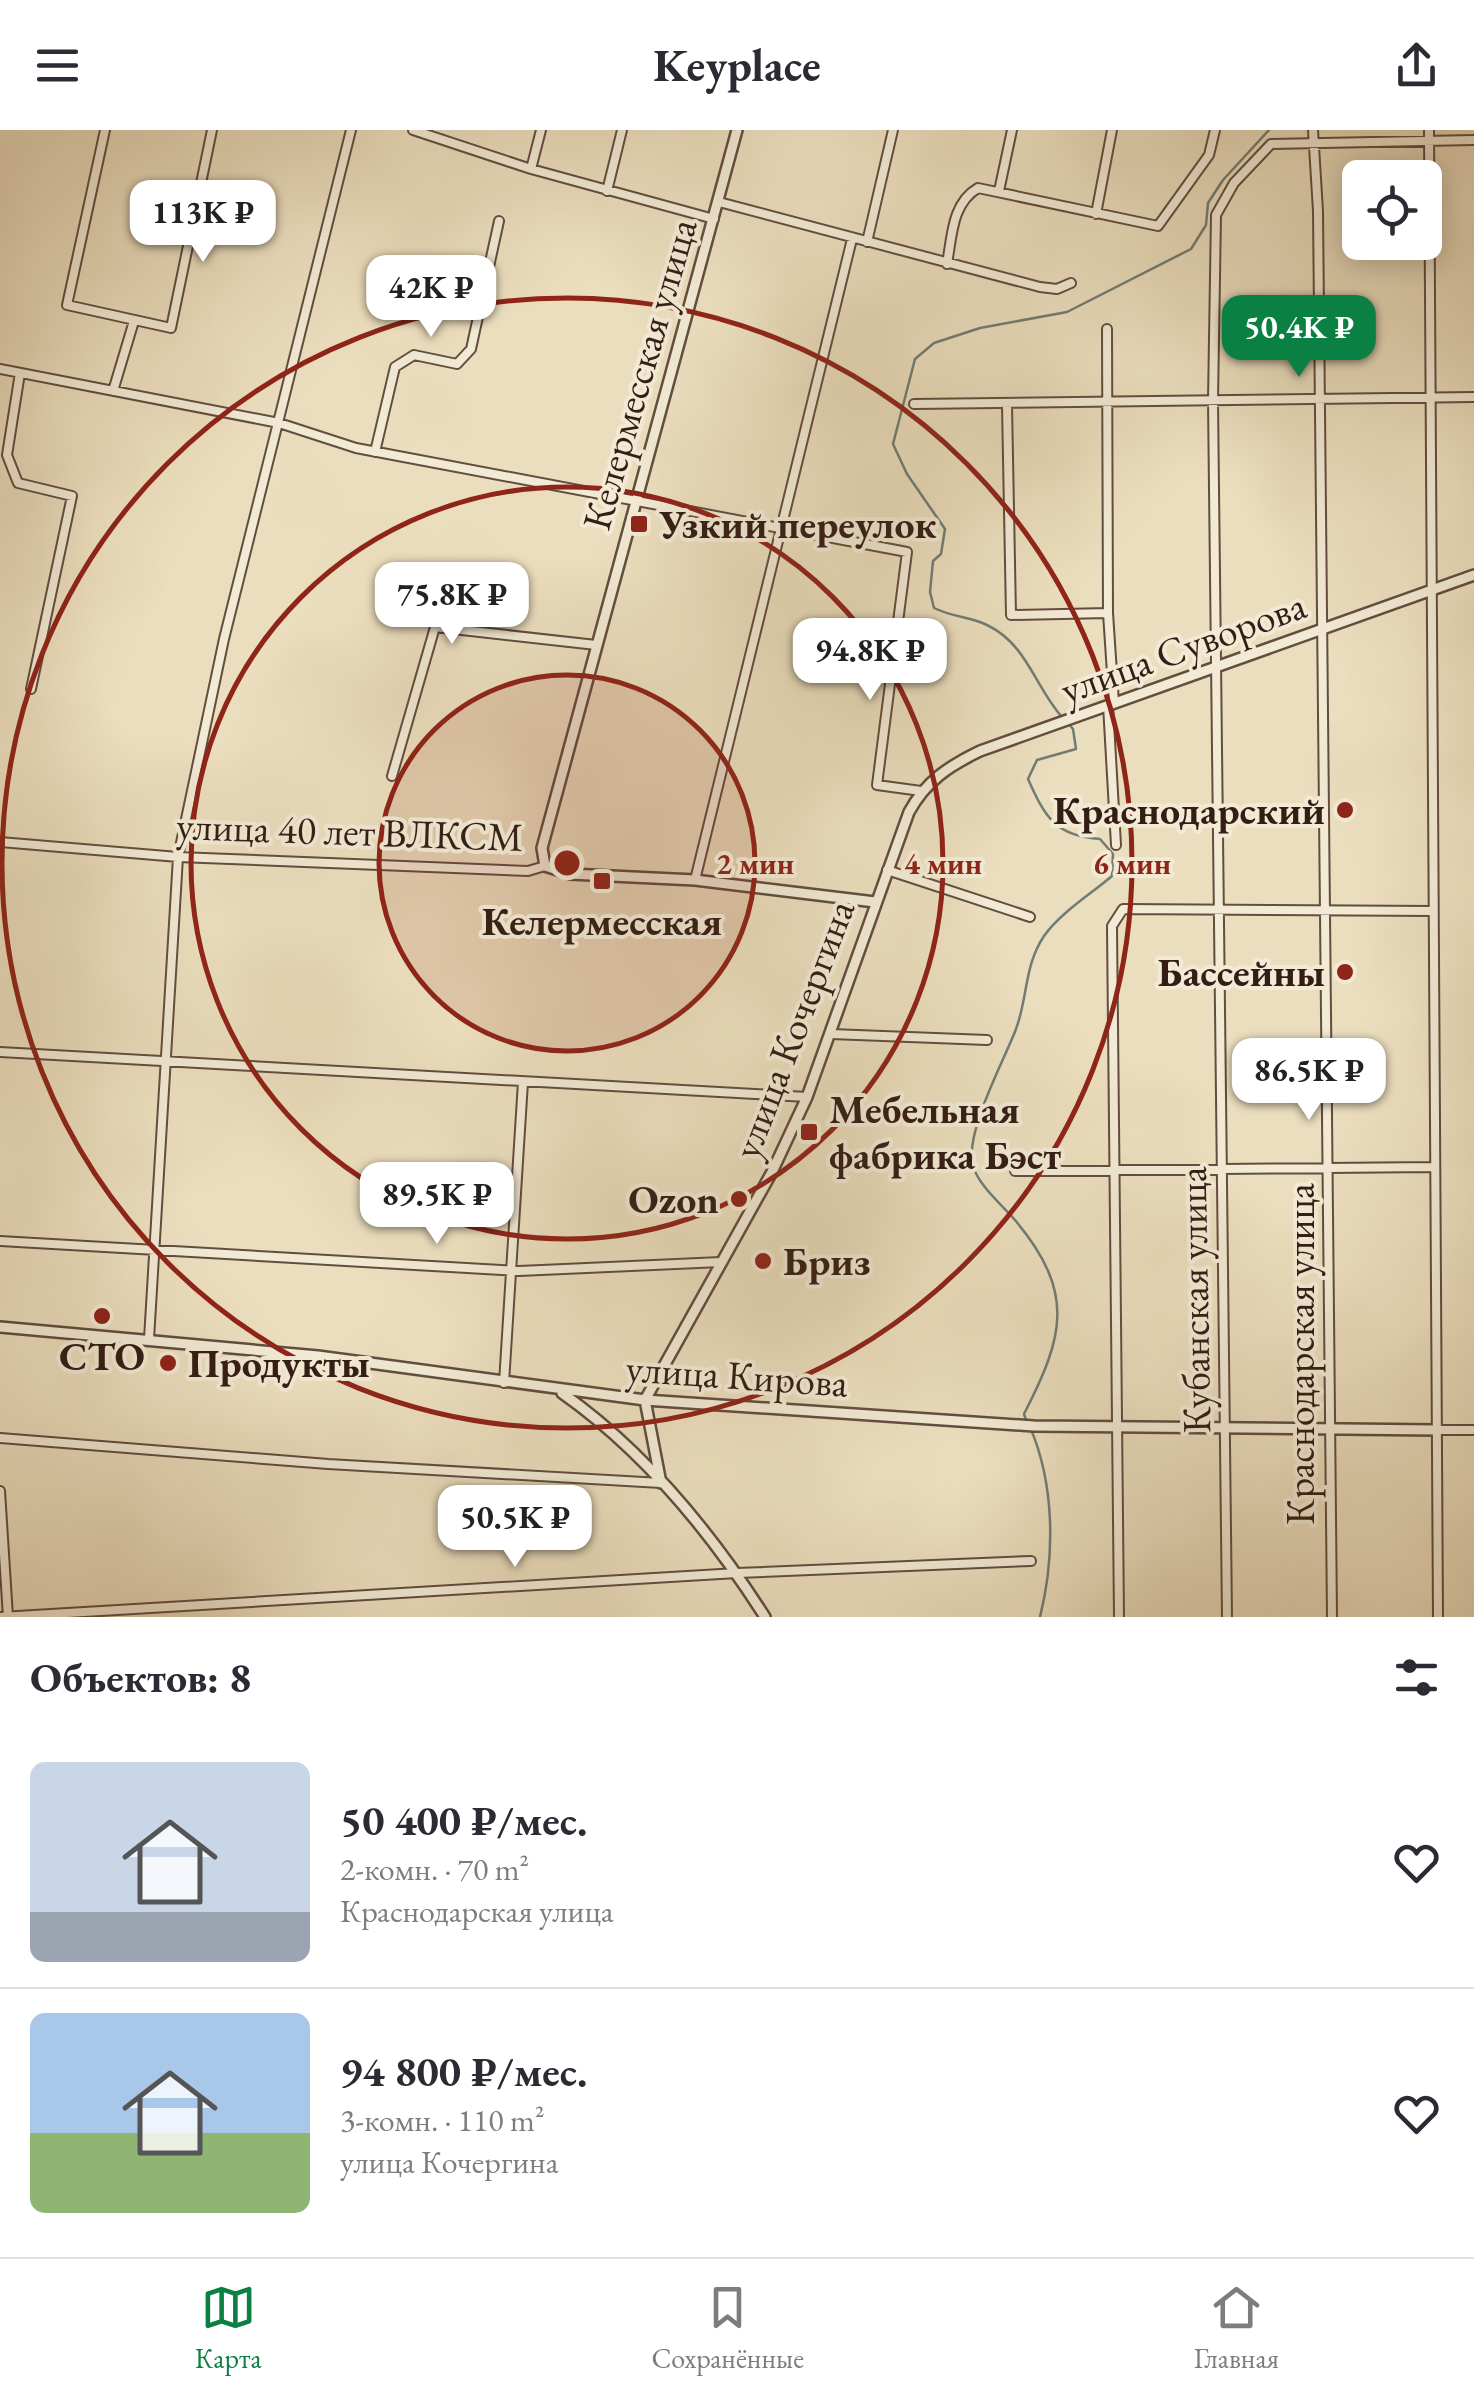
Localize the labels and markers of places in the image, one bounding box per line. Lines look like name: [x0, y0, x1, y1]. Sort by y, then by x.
pin: 113K ₽: [122, 180, 284, 265]
pin: 42K ₽: [361, 255, 501, 340]
pin: 50.4K ₽: [1207, 295, 1391, 380]
place label: Узкий переулок: [658, 498, 937, 550]
marker: Узкий переулок: [628, 513, 650, 535]
pin: 75.8K ₽: [360, 562, 544, 647]
pin: 94.8K ₽: [778, 618, 962, 703]
place label: Краснодарский: [1053, 784, 1325, 836]
marker: Краснодарский: [1334, 799, 1356, 821]
centre of rings: [549, 845, 585, 881]
marker: Келермесская: [591, 870, 613, 892]
place label: Келермесская: [482, 895, 722, 947]
place label: Бассейны: [1158, 946, 1325, 998]
marker: Бассейны: [1334, 961, 1356, 983]
pin: 86.5K ₽: [1217, 1038, 1401, 1123]
place label: Мебельная фабрика Бэст: [829, 1083, 1061, 1181]
marker: Мебельная фабрика Бэст: [798, 1121, 820, 1143]
pin: 89.5K ₽: [345, 1162, 529, 1247]
place label: Ozon: [628, 1173, 719, 1225]
marker: Ozon: [728, 1188, 750, 1210]
place label: Бриз: [783, 1235, 871, 1287]
marker: Бриз: [752, 1250, 774, 1272]
marker: СТО: [91, 1305, 113, 1327]
place label: СТО: [59, 1330, 145, 1382]
place label: Продукты: [188, 1337, 370, 1389]
marker: Продукты: [157, 1352, 179, 1374]
pin: 50.5K ₽: [423, 1485, 607, 1570]

